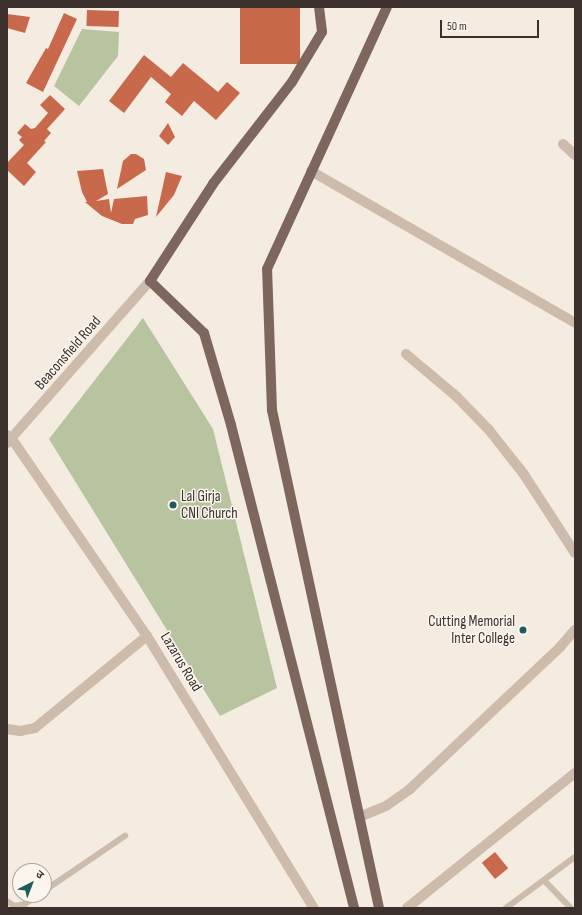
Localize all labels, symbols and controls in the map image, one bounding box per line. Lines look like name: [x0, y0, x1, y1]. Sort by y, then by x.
scale bar: [442, 12, 541, 38]
text: 50 m: [447, 19, 467, 34]
street label: Beaconsfield Road: [31, 313, 105, 393]
place label: Lal Girja CNI Church: [181, 487, 238, 522]
marker: Lal Girja CNI Church: [168, 500, 178, 510]
place label: Cutting Memorial Inter College: [428, 612, 515, 647]
marker: Cutting Memorial Inter College: [518, 625, 528, 635]
street label: Lazarus Road: [156, 629, 206, 695]
north arrow: [12, 863, 52, 903]
text: उ: [33, 867, 46, 881]

